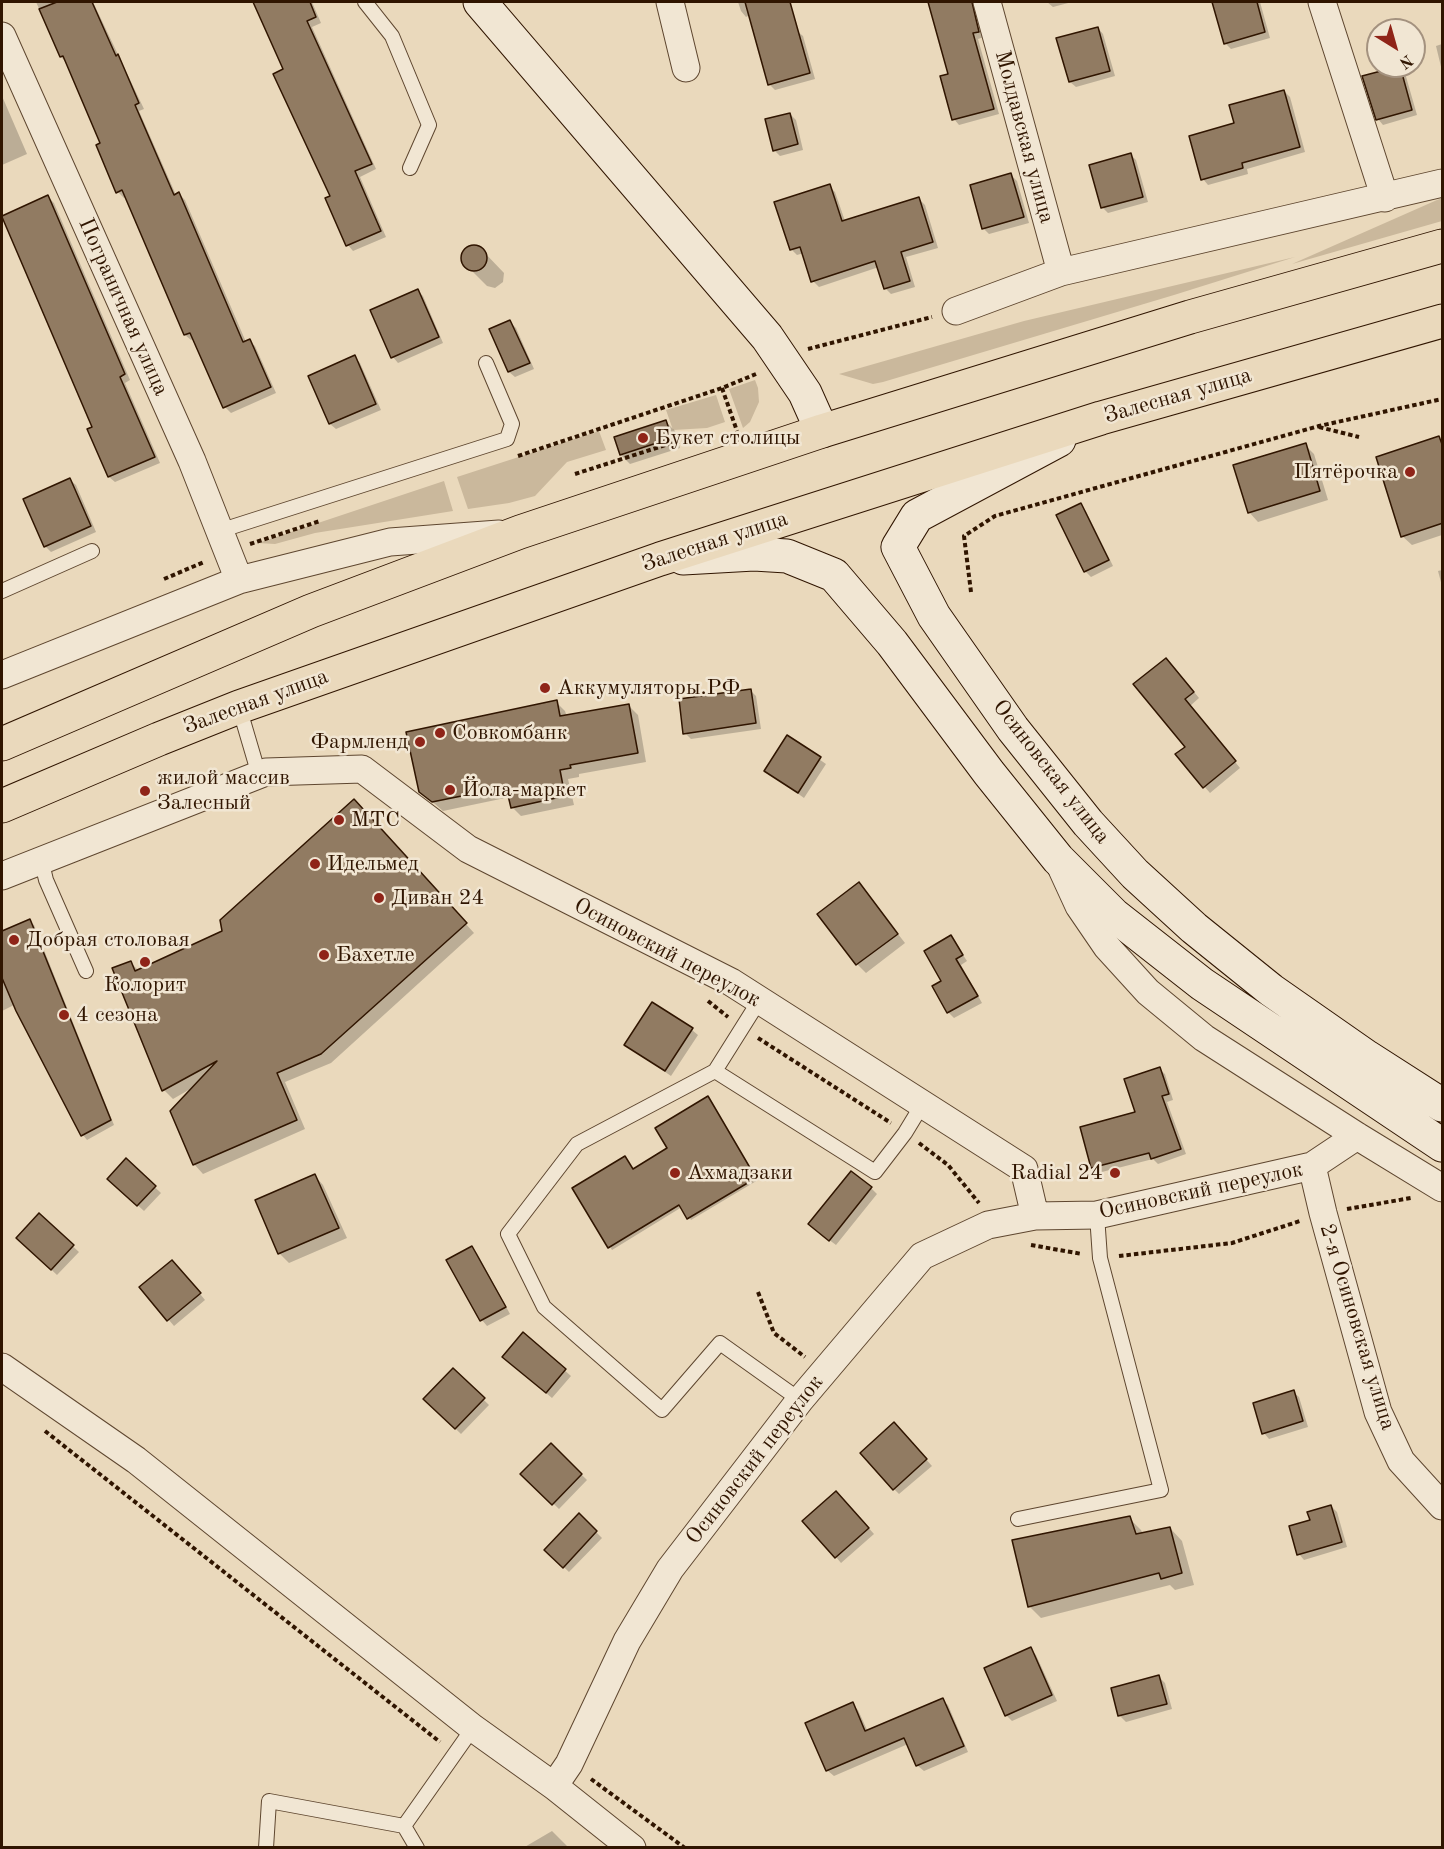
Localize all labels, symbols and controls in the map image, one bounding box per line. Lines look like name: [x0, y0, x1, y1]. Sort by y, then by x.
north arrow: [1366, 18, 1426, 78]
street label: Молдавская улица: [988, 48, 1060, 226]
text: N: [1396, 51, 1415, 71]
street label: Пограничная улица: [72, 214, 174, 400]
street label: Залесная улица: [1101, 362, 1255, 430]
place label: Букет столицы: [655, 425, 800, 451]
marker: Букет столицы: [636, 431, 650, 445]
place label: Пятёрочка: [1294, 459, 1398, 485]
marker: Пятёрочка: [1403, 465, 1417, 479]
street label: Залесная улица: [639, 506, 791, 578]
street label: Залесная улица: [180, 664, 332, 740]
place label: Аккумуляторы.РФ: [557, 675, 740, 701]
marker: Аккумуляторы.РФ: [538, 681, 552, 695]
street label: Осиновская улица: [987, 695, 1115, 849]
place label: Совкомбанк: [452, 720, 568, 746]
marker: Совкомбанк: [433, 726, 447, 740]
place label: Фармленд: [311, 729, 408, 755]
marker: Фармленд: [413, 735, 427, 749]
place label: жилой массив Залесный: [157, 765, 290, 816]
place label: Йола-маркет: [462, 777, 586, 803]
marker: Йола-маркет: [443, 783, 457, 797]
marker: жилой массив Залесный: [138, 784, 152, 798]
place label: МТС: [351, 807, 400, 833]
marker: МТС: [332, 813, 346, 827]
place label: Идельмед: [327, 851, 419, 877]
marker: Идельмед: [308, 857, 322, 871]
place label: Диван 24: [391, 885, 484, 911]
marker: Диван 24: [372, 891, 386, 905]
street label: Осиновский переулок: [569, 893, 765, 1013]
place label: Добрая столовая: [26, 927, 190, 953]
marker: Добрая столовая: [7, 933, 21, 947]
place label: Бахетле: [336, 942, 415, 968]
marker: Бахетле: [317, 948, 331, 962]
marker: Колорит: [138, 955, 152, 969]
place label: Колорит: [104, 972, 186, 998]
place label: 4 сезона: [76, 1002, 158, 1028]
marker: 4 сезона: [57, 1008, 71, 1022]
street label: Осиновский переулок: [1097, 1156, 1305, 1226]
place label: Ахмадзаки: [687, 1160, 793, 1186]
place label: Radial 24: [1010, 1160, 1103, 1186]
marker: Ахмадзаки: [668, 1166, 682, 1180]
marker: Radial 24: [1108, 1166, 1122, 1180]
street label: 2-я Осиновская улица: [1313, 1221, 1401, 1433]
street label: Осиновский переулок: [681, 1370, 829, 1550]

